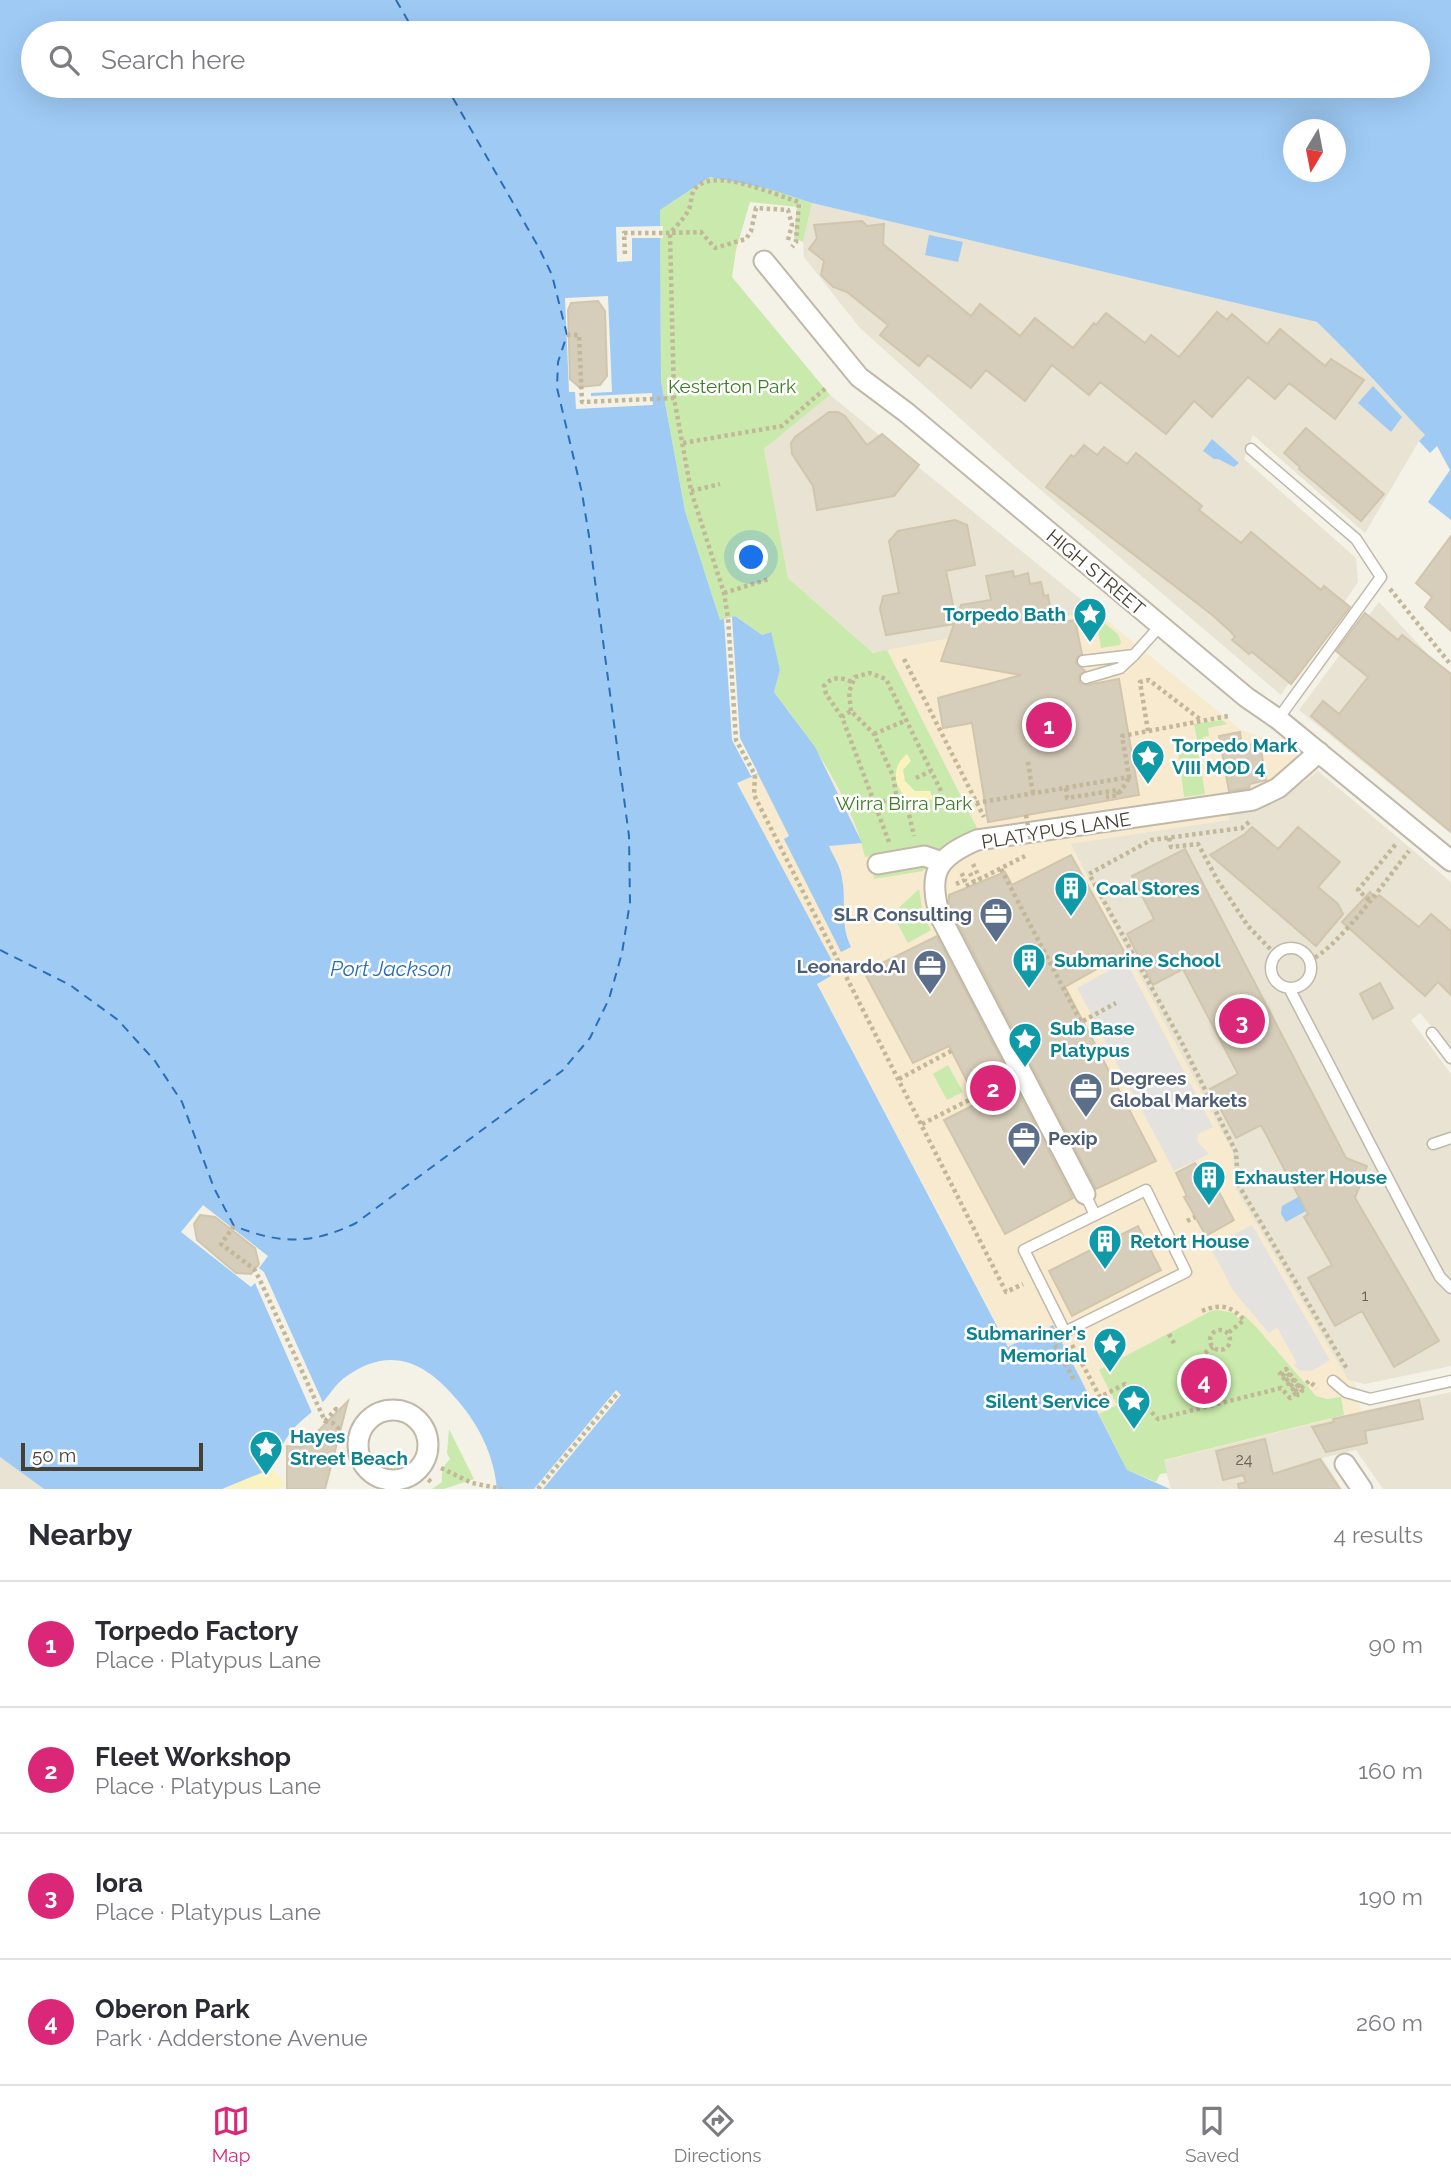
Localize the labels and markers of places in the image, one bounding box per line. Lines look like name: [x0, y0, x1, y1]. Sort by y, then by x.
place icon: Torpedo Bath: [1071, 595, 1109, 644]
place label: Torpedo Bath: [943, 603, 1066, 625]
pin: 1: [1026, 699, 1072, 751]
place label: Torpedo Mark VIII MOD 4: [1172, 734, 1298, 778]
place icon: Torpedo Mark VIII MOD 4: [1129, 737, 1167, 786]
building icon: Coal Stores: [1052, 869, 1090, 918]
place label: Coal Stores: [1096, 877, 1200, 899]
office icon: SLR Consulting: [977, 895, 1015, 944]
place label: SLR Consulting: [833, 903, 972, 925]
building icon: Submarine School: [1010, 941, 1048, 990]
office icon: Leonardo.AI: [911, 947, 949, 996]
place label: Submarine School: [1054, 949, 1221, 971]
place label: Leonardo.AI: [796, 955, 906, 977]
pin: 3: [1219, 995, 1265, 1047]
place label: Sub Base Platypus: [1050, 1017, 1135, 1061]
place icon: Sub Base Platypus: [1006, 1020, 1044, 1069]
pin: 2: [970, 1062, 1016, 1114]
place label: Degrees Global Markets: [1110, 1067, 1247, 1111]
office icon: Degrees Global Markets: [1067, 1070, 1105, 1119]
office icon: Pexip: [1005, 1119, 1043, 1168]
place label: Pexip: [1048, 1127, 1098, 1149]
building icon: Exhauster House: [1190, 1158, 1228, 1207]
place label: Exhauster House: [1234, 1166, 1387, 1188]
building icon: Retort House: [1086, 1222, 1124, 1271]
place label: Retort House: [1130, 1230, 1249, 1252]
place label: Submariner's Memorial: [966, 1322, 1087, 1366]
place icon: Submariner's Memorial: [1091, 1325, 1129, 1374]
pin: 4: [1181, 1355, 1227, 1407]
place icon: Silent Service: [1115, 1382, 1153, 1431]
place label: Silent Service: [985, 1390, 1110, 1412]
place label: Hayes Street Beach: [290, 1425, 408, 1469]
place icon: Hayes Street Beach: [247, 1428, 285, 1477]

